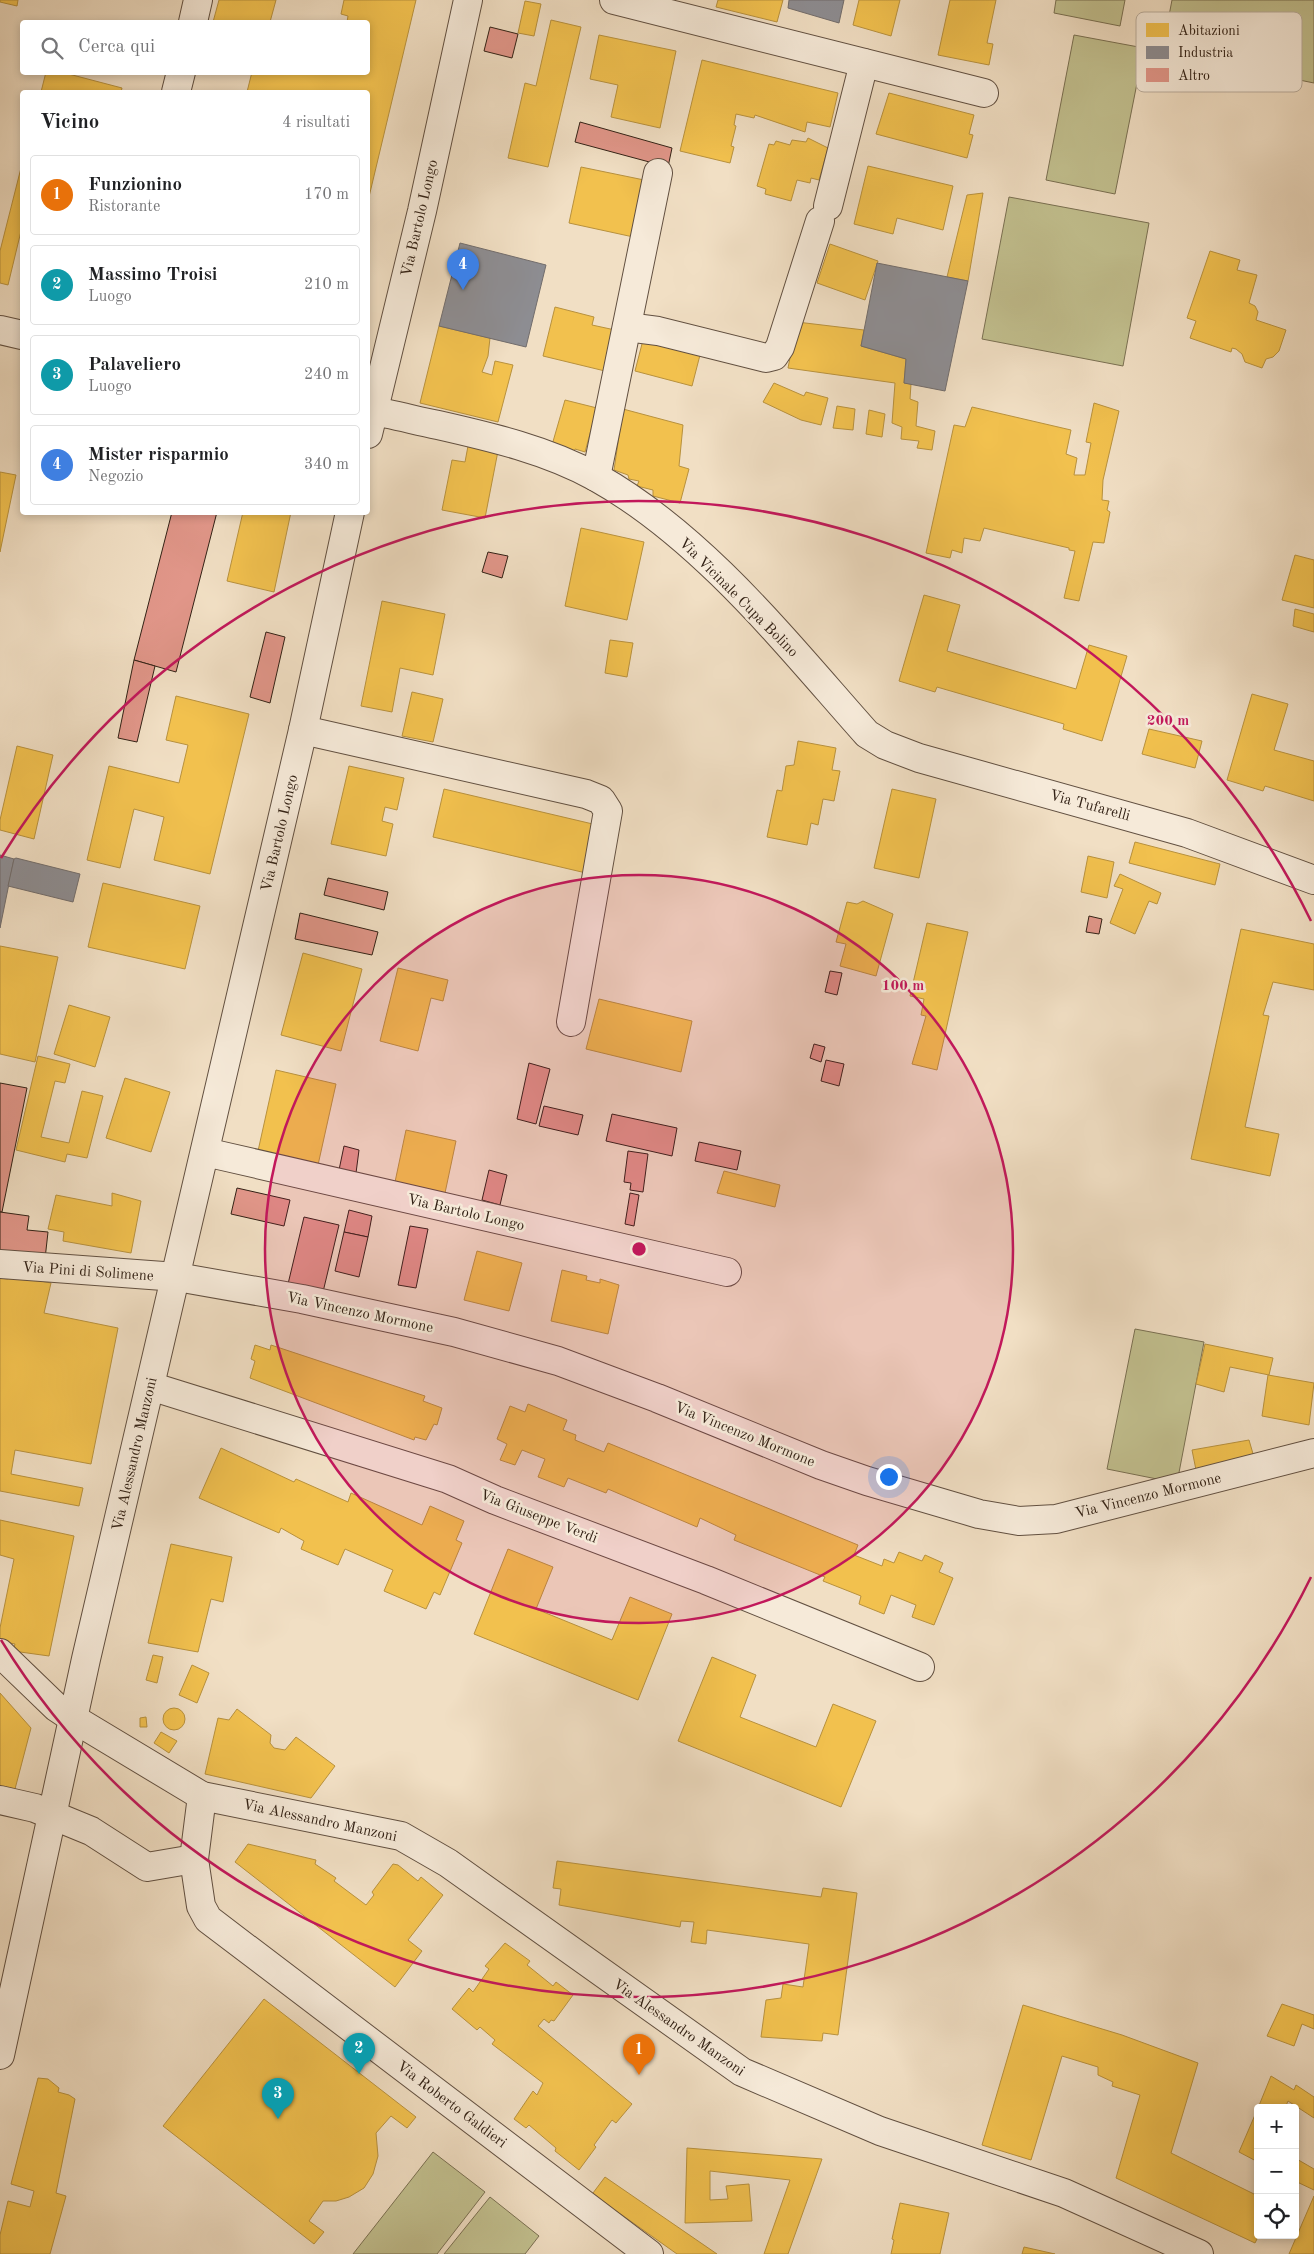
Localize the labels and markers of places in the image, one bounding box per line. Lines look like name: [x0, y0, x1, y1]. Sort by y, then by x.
pin: 4: [447, 249, 479, 290]
centre of rings: [630, 1240, 648, 1258]
pin: 2: [343, 2033, 375, 2074]
pin: 1: [623, 2034, 655, 2075]
pin: 3: [262, 2078, 294, 2119]

